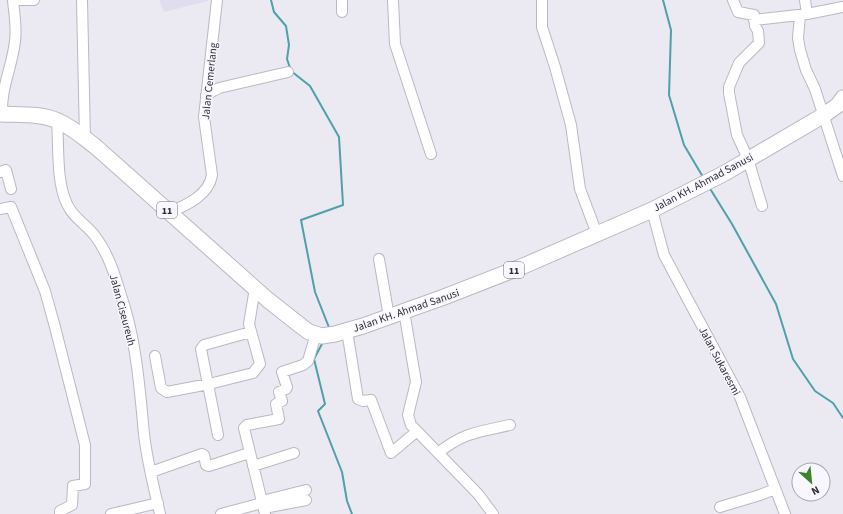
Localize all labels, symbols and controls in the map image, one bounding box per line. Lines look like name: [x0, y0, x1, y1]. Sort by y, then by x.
street label: Jalan Cemerlang: [198, 41, 221, 120]
street label: Jalan KH. Ahmad Sanusi: [650, 150, 756, 215]
road number: 11: [157, 202, 177, 218]
road number: 11: [504, 262, 524, 278]
street label: Jalan Ciseureuh: [106, 273, 139, 348]
street label: Jalan KH. Ahmad Sanusi: [351, 285, 461, 336]
street label: Jalan Sukaresmi: [695, 324, 744, 398]
north arrow: [791, 462, 831, 502]
text: N: [809, 482, 822, 499]

